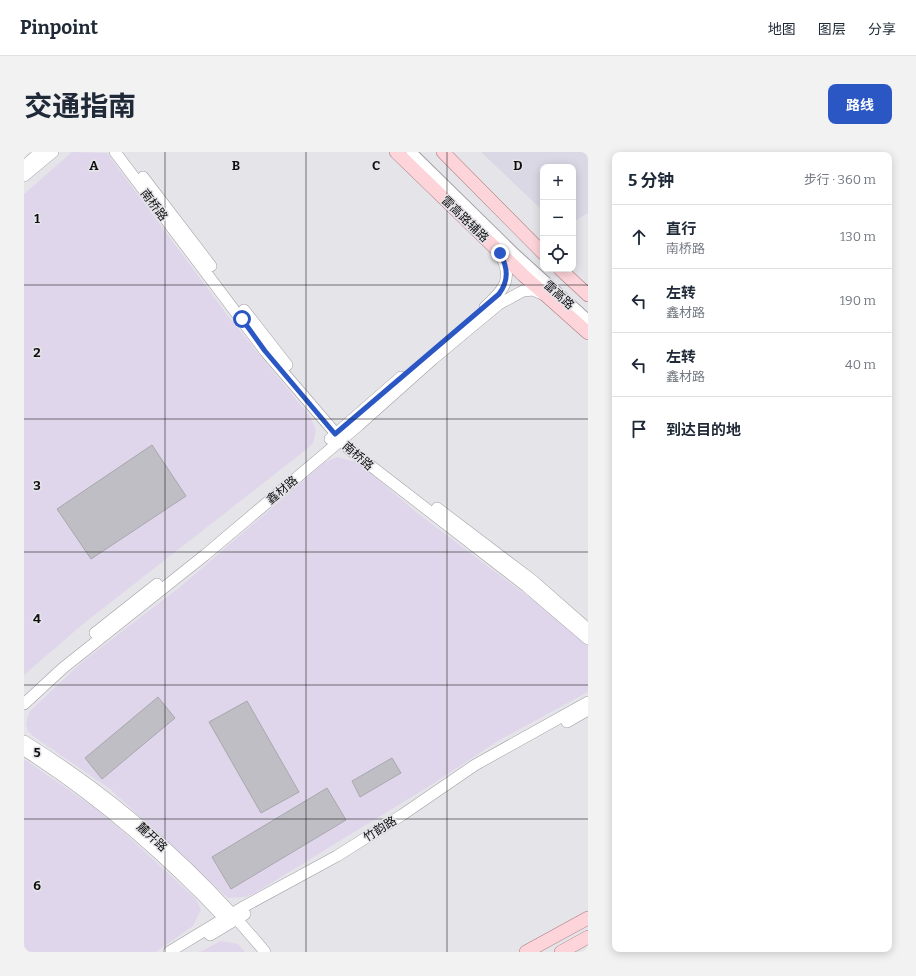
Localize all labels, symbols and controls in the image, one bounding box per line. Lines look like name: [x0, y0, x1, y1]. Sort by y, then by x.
text: Pinpoint: [20, 16, 98, 39]
text: 地图: [768, 21, 796, 38]
text: 图层: [818, 21, 846, 38]
text: 分享: [868, 21, 896, 38]
button: 路线: [828, 84, 892, 124]
text: 交通指南: [24, 90, 136, 123]
text: A: [89, 158, 99, 173]
text: B: [232, 158, 240, 173]
text: C: [372, 158, 380, 173]
text: D: [513, 158, 523, 173]
map controls: [540, 164, 576, 272]
button: +: [540, 164, 576, 200]
text: 5 分钟: [628, 170, 674, 191]
text: 步行 · 360 m: [804, 172, 876, 187]
street label: 南桥路: [138, 186, 170, 224]
street label: 雷高路辅路: [439, 193, 491, 245]
button: −: [540, 200, 576, 236]
text: 1: [34, 211, 40, 226]
text: 直行: [666, 220, 696, 238]
icon: ahead: [628, 226, 650, 248]
text: 130 m: [840, 229, 876, 244]
button: locate: [540, 236, 576, 272]
text: 南桥路: [666, 241, 705, 256]
route end: [491, 244, 509, 262]
street label: 雷高路: [541, 278, 577, 312]
text: 左转: [666, 284, 696, 302]
icon: left: [628, 290, 650, 312]
text: 190 m: [840, 293, 876, 308]
text: 鑫材路: [666, 305, 705, 320]
route start: [233, 310, 251, 328]
text: 2: [33, 345, 41, 360]
text: 左转: [666, 348, 696, 366]
icon: left: [628, 354, 650, 376]
text: 40 m: [845, 357, 876, 372]
text: 鑫材路: [666, 369, 705, 384]
icon: arrive: [628, 418, 650, 440]
text: 到达目的地: [666, 421, 741, 439]
street label: 南桥路: [340, 439, 376, 473]
street label: 鑫材路: [264, 473, 300, 507]
text: 3: [33, 478, 41, 493]
text: 4: [33, 611, 41, 626]
text: 5: [33, 745, 41, 760]
street label: 竹韵路: [361, 814, 399, 844]
street label: 麓开路: [134, 820, 170, 854]
text: 6: [33, 878, 41, 893]

